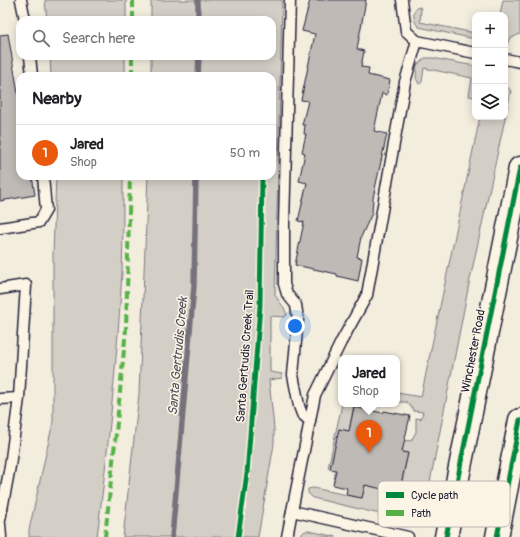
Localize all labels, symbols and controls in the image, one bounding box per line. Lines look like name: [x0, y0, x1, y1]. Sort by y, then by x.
map controls: [472, 12, 508, 120]
button: +: [472, 12, 508, 48]
search box: [16, 16, 276, 60]
icon: search: [30, 27, 52, 49]
text: Search here: [62, 29, 135, 48]
button: −: [472, 48, 508, 84]
button: layers: [472, 84, 508, 120]
text: Nearby: [32, 88, 81, 109]
text: Jared: [70, 135, 104, 154]
text: 1: [42, 145, 48, 161]
text: 50 m: [230, 145, 260, 161]
text: Shop: [70, 154, 97, 170]
street label: Santa Gertrudis Creek Trail: [233, 289, 258, 423]
water label: Santa Gertrudis Creek: [165, 295, 191, 416]
street label: Winchester Road: [458, 308, 489, 394]
your location: [285, 316, 305, 336]
popup: [338, 355, 400, 407]
text: Jared: [352, 364, 386, 383]
text: Shop: [352, 383, 379, 399]
pin: 1: [356, 420, 382, 453]
legend: [378, 481, 510, 527]
text: Cycle path: [411, 489, 458, 502]
text: Path: [411, 507, 431, 520]

